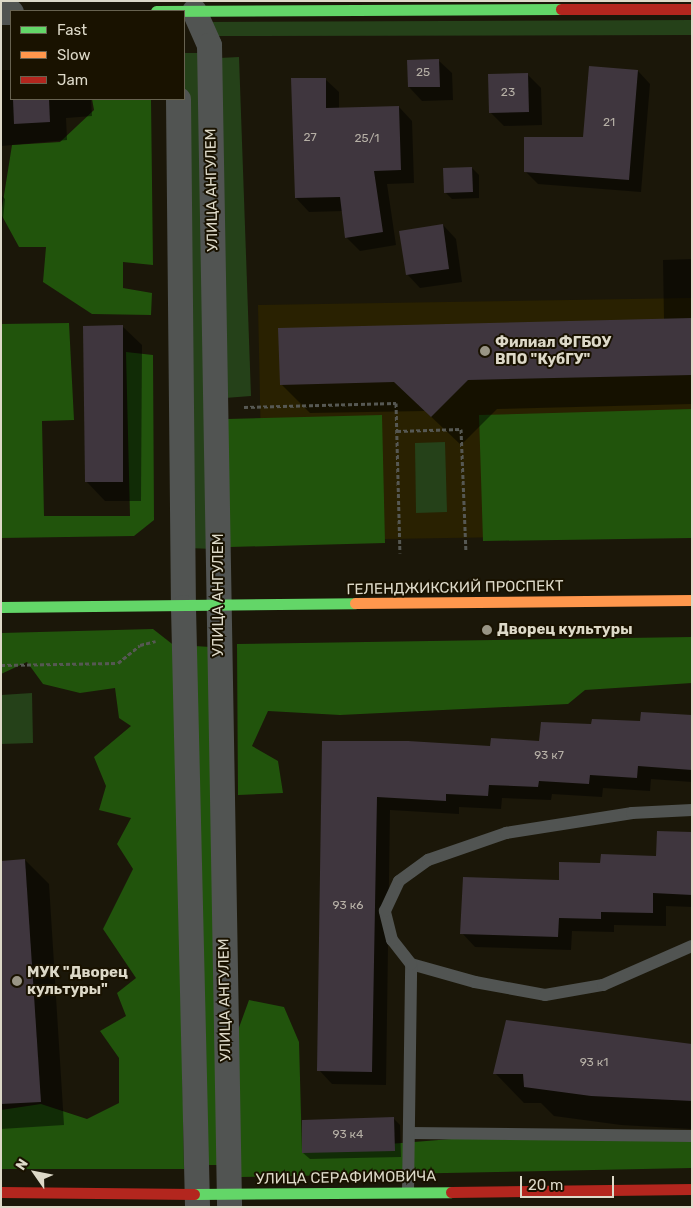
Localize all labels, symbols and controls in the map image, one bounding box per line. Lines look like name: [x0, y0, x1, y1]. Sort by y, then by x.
legend: [10, 10, 185, 100]
text: Fast: [57, 21, 87, 39]
text: Slow: [57, 46, 90, 64]
house number: 25: [416, 66, 430, 80]
text: Jam: [57, 71, 88, 89]
house number: 23: [501, 86, 515, 100]
house number: 21: [603, 116, 615, 130]
street label: УЛИЦА АНГУЛЕМ: [202, 128, 222, 252]
house number: 27: [303, 131, 317, 145]
house number: 25/1: [355, 132, 379, 146]
place label: Филиал ФГБОУ ВПО "КубГУ": [495, 333, 611, 368]
marker: Филиал ФГБОУ ВПО "КубГУ": [479, 345, 491, 357]
street label: УЛИЦА АНГУЛЕМ: [210, 533, 228, 657]
street label: ГЕЛЕНДЖИКСКИЙ ПРОСПЕКТ: [346, 577, 564, 599]
place label: Дворец культуры: [497, 621, 633, 639]
marker: Дворец культуры: [481, 624, 493, 636]
house number: 93 к7: [534, 749, 564, 763]
house number: 93 к6: [333, 899, 363, 913]
street label: УЛИЦА АНГУЛЕМ: [215, 938, 235, 1062]
place label: МУК "Дворец культуры": [27, 963, 128, 998]
marker: МУК "Дворец культуры": [11, 975, 23, 987]
house number: 93 к1: [580, 1056, 608, 1070]
house number: 93 к4: [333, 1128, 363, 1142]
north arrow: [10, 1148, 60, 1198]
text: N: [12, 1156, 32, 1173]
scale bar: [523, 1166, 617, 1198]
street label: УЛИЦА СЕРАФИМОВИЧА: [256, 1167, 436, 1189]
text: 20 m: [528, 1176, 563, 1194]

